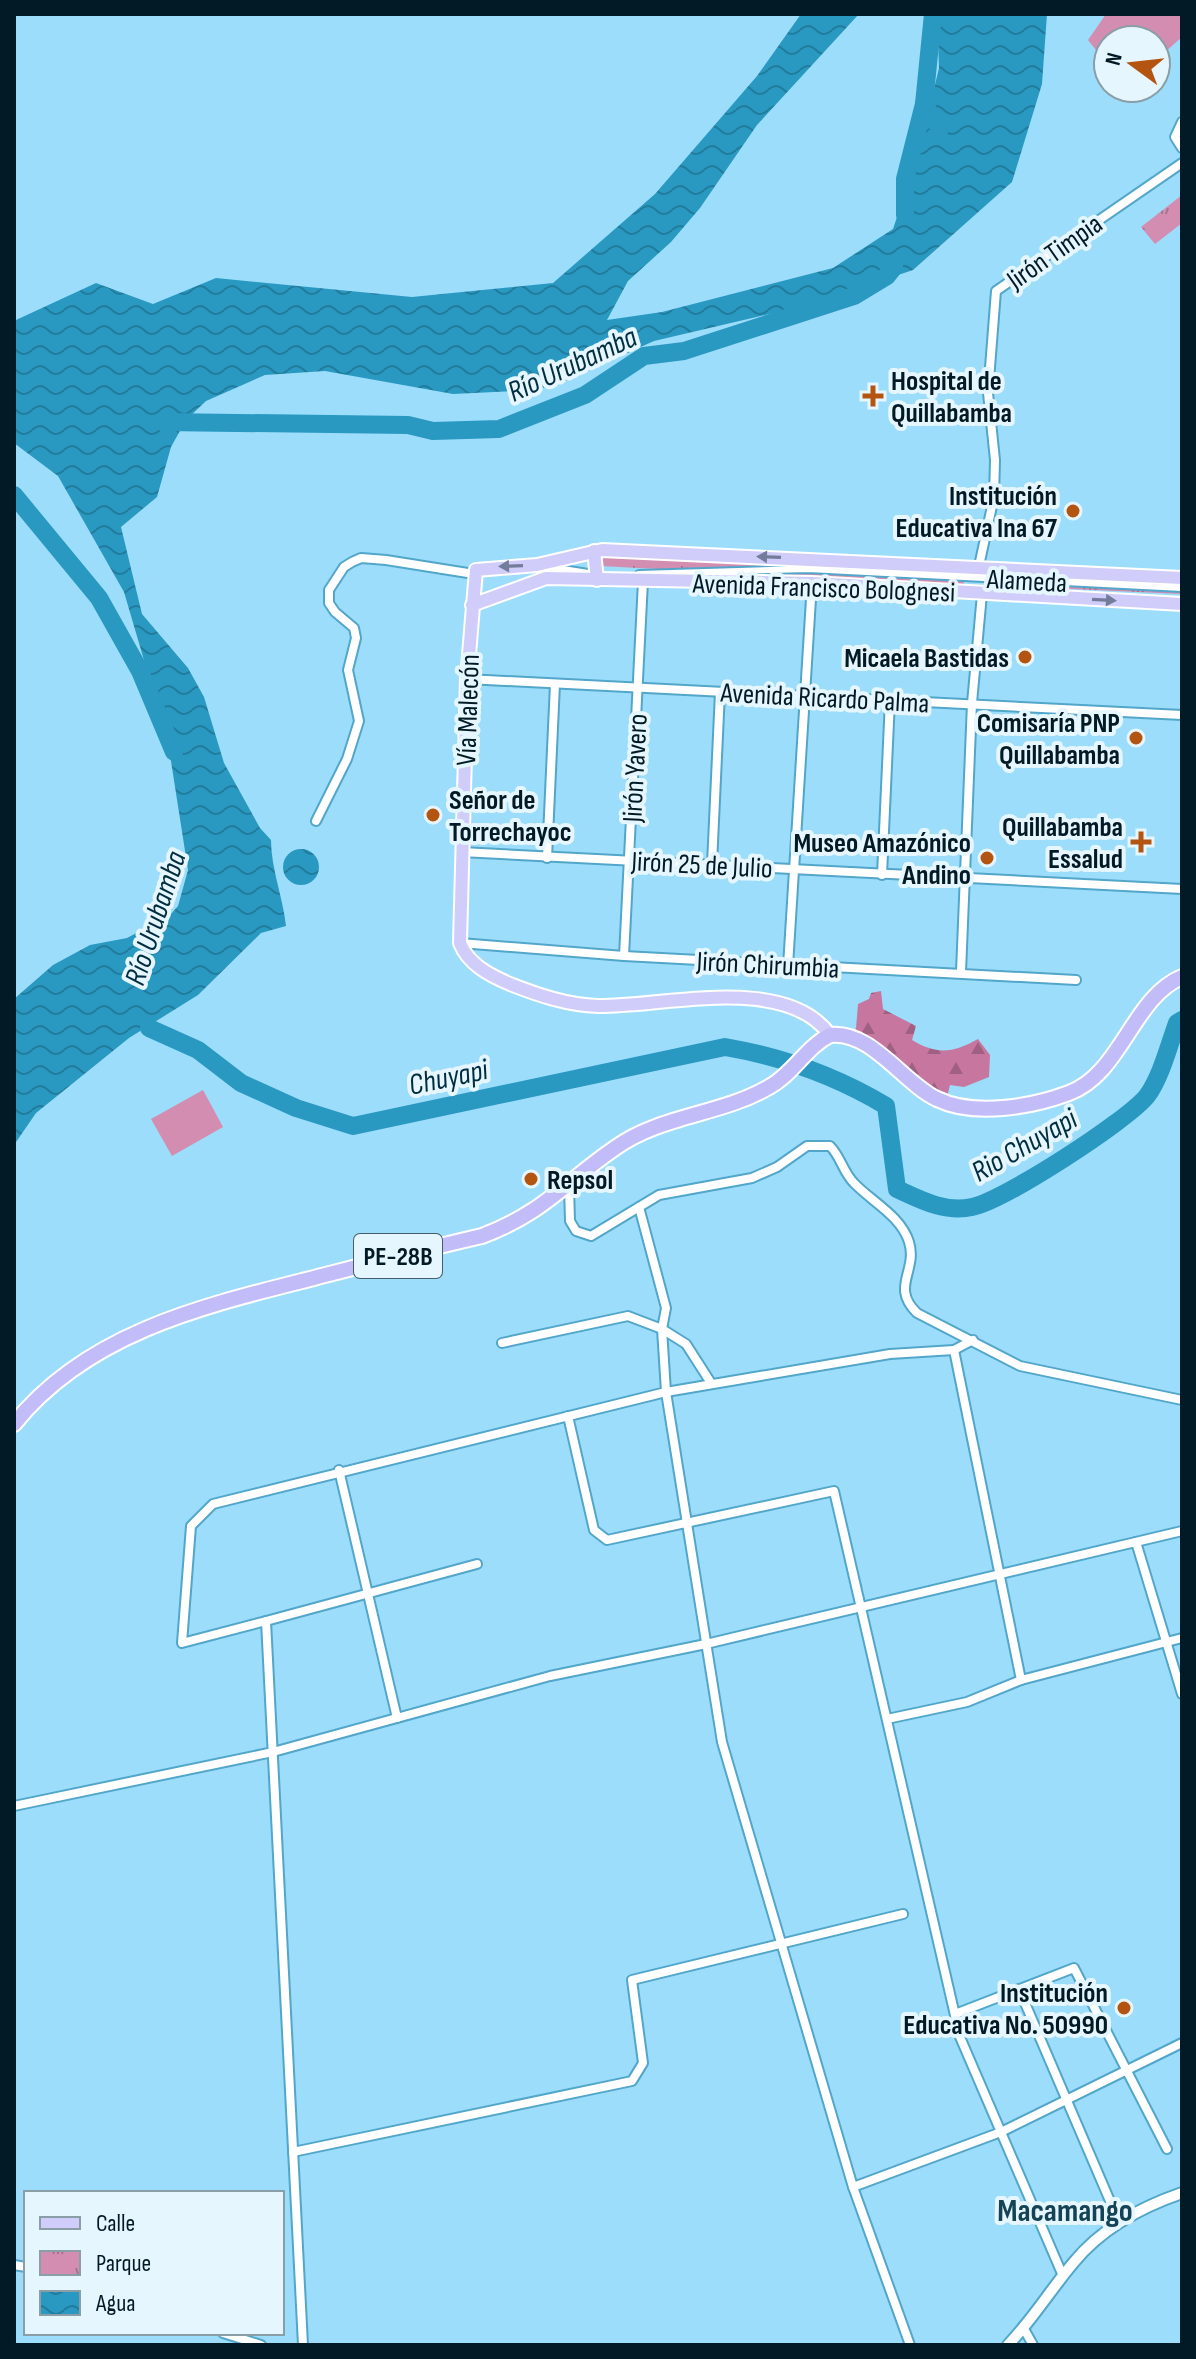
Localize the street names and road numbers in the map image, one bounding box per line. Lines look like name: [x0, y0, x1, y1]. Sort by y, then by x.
street label: Jirón Timpia: [1000, 208, 1109, 298]
street label: Alameda: [985, 563, 1068, 600]
street label: Avenida Francisco Bolognesi: [691, 567, 956, 610]
street label: Vía Malecón: [450, 654, 487, 766]
street label: Avenida Ricardo Palma: [719, 677, 930, 720]
street label: Jirón Yavero: [616, 713, 655, 824]
street label: Jirón 25 de Julio: [630, 845, 773, 886]
street label: Jirón Chirumbia: [695, 945, 840, 986]
road number: PE-28B: [354, 1234, 442, 1278]

